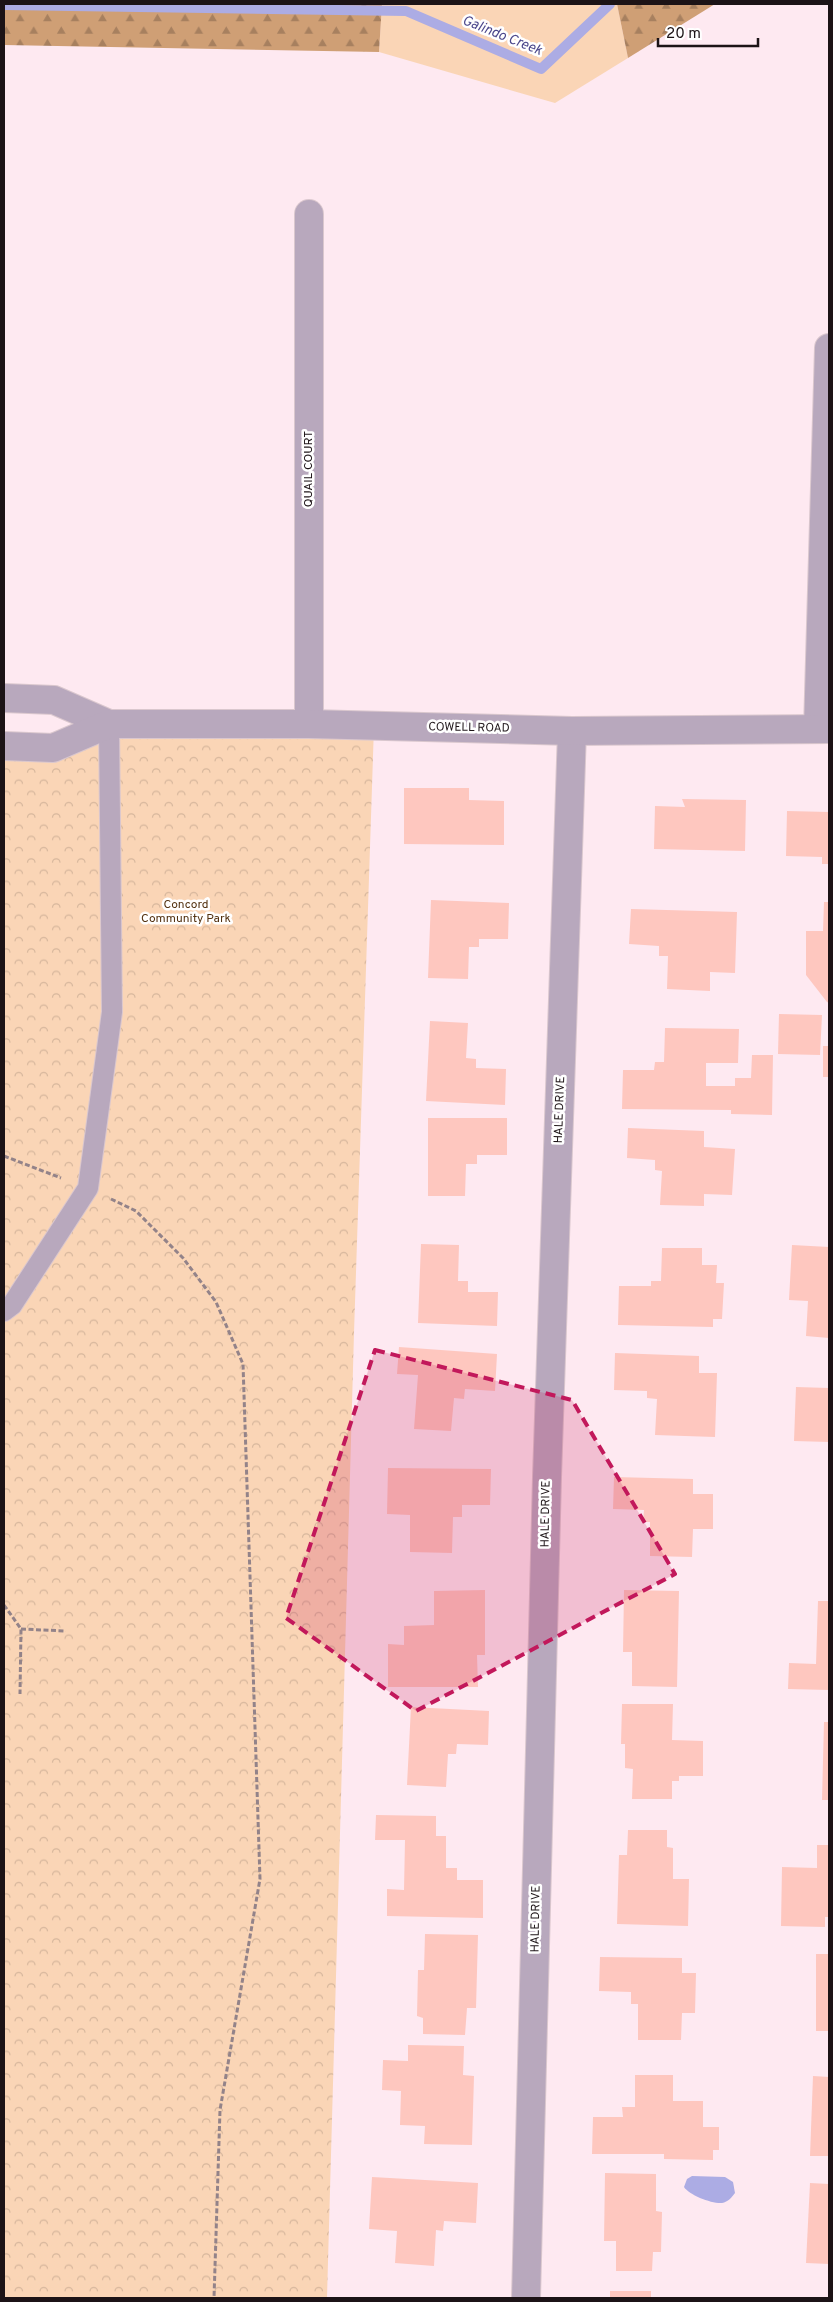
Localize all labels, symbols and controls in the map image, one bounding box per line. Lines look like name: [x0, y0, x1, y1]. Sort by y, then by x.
water label: Galindo Creek: [460, 12, 545, 60]
scale bar: [658, 15, 758, 47]
text: 20 m: [666, 25, 701, 44]
street label: QUAIL COURT: [301, 431, 317, 507]
street label: COWELL ROAD: [428, 719, 510, 737]
park label: Concord Community Park: [141, 897, 231, 927]
street label: HALE DRIVE: [551, 1076, 569, 1144]
street label: HALE DRIVE: [537, 1480, 555, 1548]
street label: HALE DRIVE: [527, 1885, 545, 1953]

